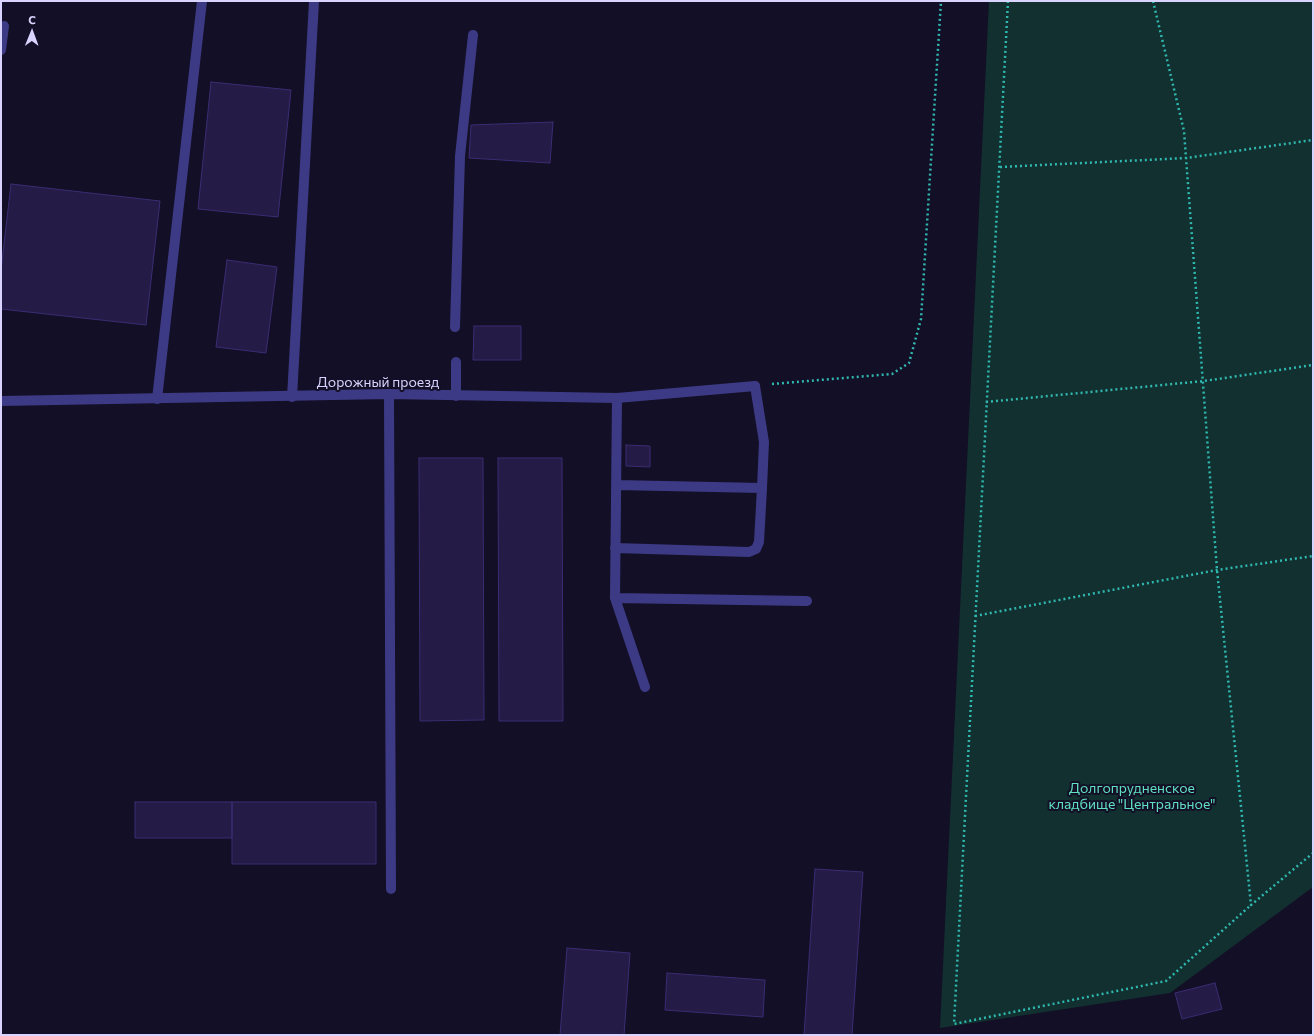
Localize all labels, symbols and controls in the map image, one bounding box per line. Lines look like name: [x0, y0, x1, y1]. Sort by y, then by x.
north arrow: [12, 12, 52, 52]
text: С: [28, 13, 36, 26]
street label: Дорожный проезд: [317, 374, 439, 390]
park label: Долгопрудненское кладбище "Центральное": [1049, 780, 1215, 812]

